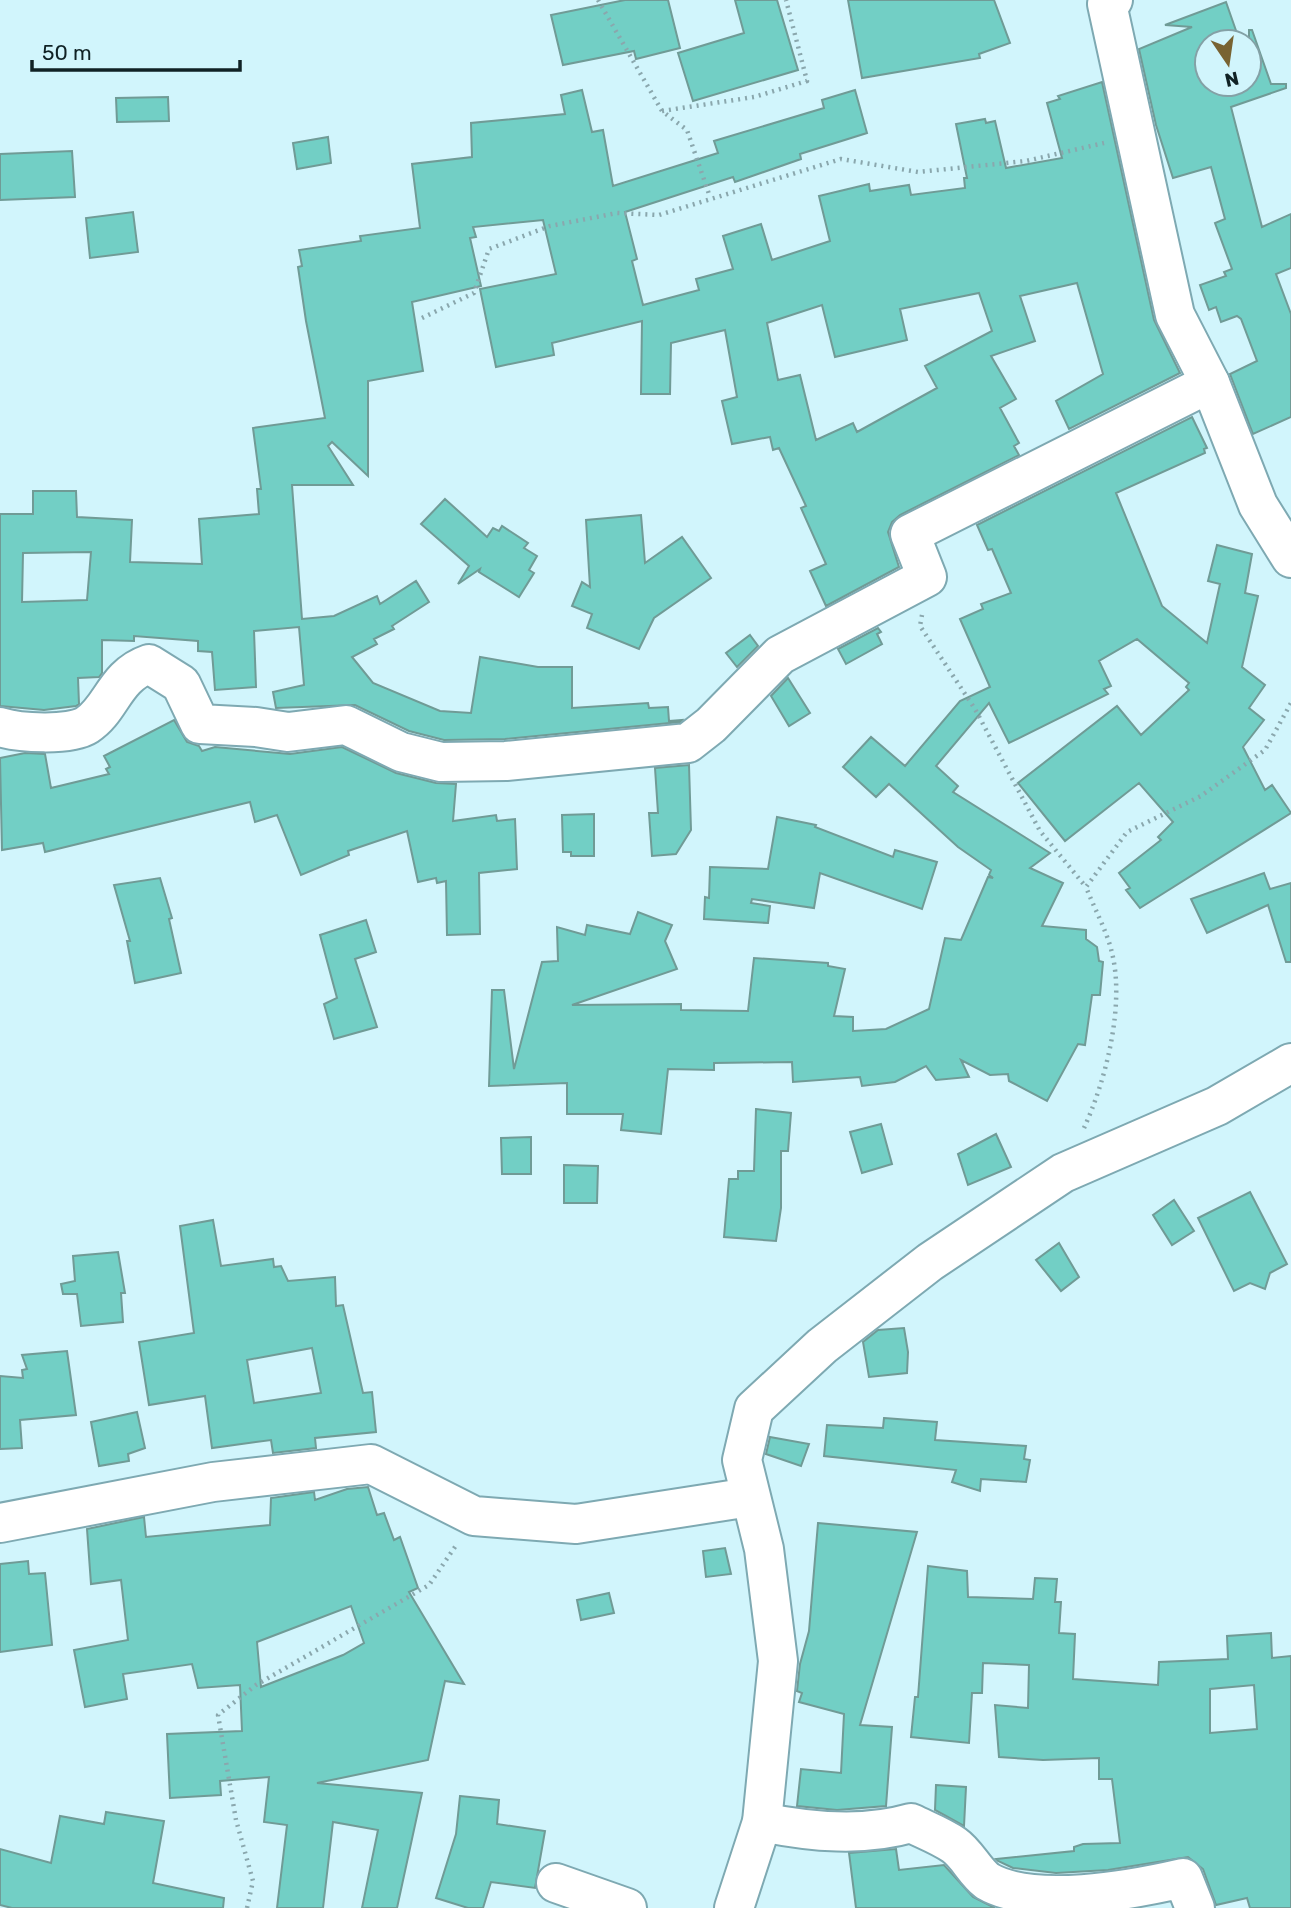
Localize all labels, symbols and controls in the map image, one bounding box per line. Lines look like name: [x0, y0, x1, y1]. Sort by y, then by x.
scale bar: [32, 28, 240, 72]
north arrow: [1193, 28, 1263, 98]
text: 50 m: [42, 40, 92, 65]
text: N: [1222, 66, 1241, 92]

